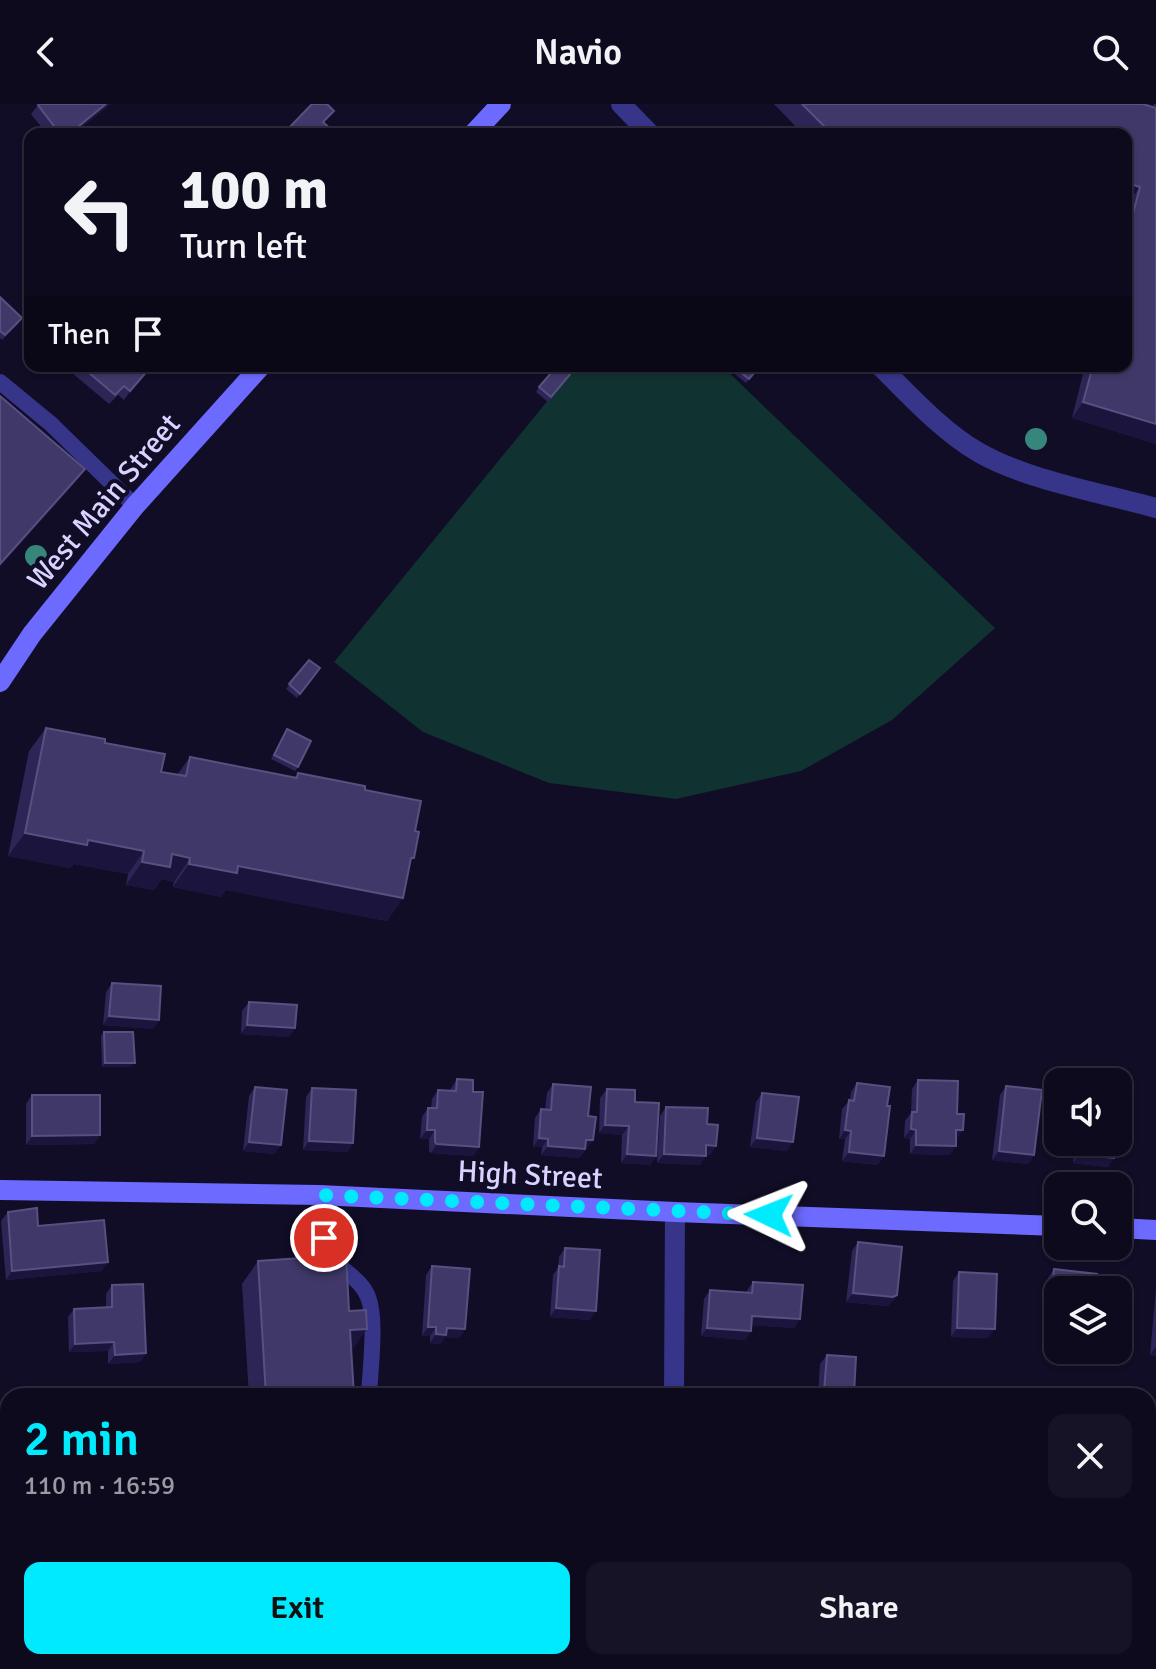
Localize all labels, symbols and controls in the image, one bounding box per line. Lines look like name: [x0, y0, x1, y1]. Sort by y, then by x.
icon: back: [24, 30, 68, 74]
text: Navio: [534, 30, 622, 75]
icon: search: [1088, 30, 1132, 74]
text: 100 m: [180, 155, 328, 224]
icon: left: [48, 160, 152, 264]
text: Turn left: [180, 224, 307, 269]
icon: arrive: [126, 312, 170, 356]
text: Then: [48, 316, 110, 353]
street label: West Main Street: [20, 406, 188, 598]
map controls: [1044, 1068, 1132, 1364]
button: sound: [1044, 1068, 1132, 1156]
street label: High Street: [456, 1153, 604, 1197]
button: search: [1044, 1172, 1132, 1260]
position arrow: [727, 1173, 811, 1257]
pin: [290, 1204, 358, 1272]
icon: arrive: [302, 1216, 346, 1260]
button: layers: [1044, 1276, 1132, 1364]
text: 2 min: [24, 1410, 139, 1469]
button: close: [1048, 1414, 1132, 1498]
text: 110 m · 16:59: [24, 1470, 175, 1502]
button: Exit: [24, 1562, 570, 1654]
button: Share: [586, 1562, 1132, 1654]

